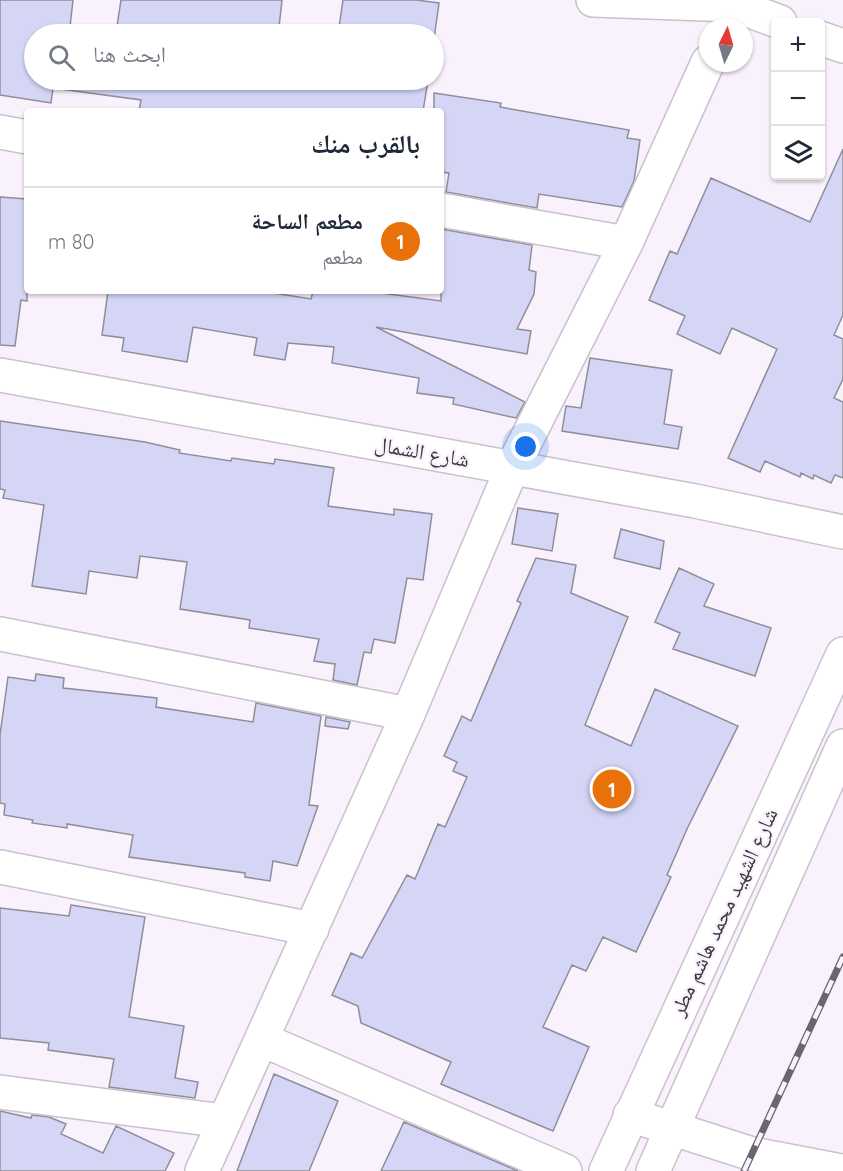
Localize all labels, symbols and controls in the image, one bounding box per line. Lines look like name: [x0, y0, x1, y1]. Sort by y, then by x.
north arrow: [699, 18, 753, 72]
map controls: [771, 18, 825, 180]
button: +: [771, 18, 825, 72]
search box: [24, 24, 444, 90]
text: ابحث هنا: [93, 40, 166, 68]
icon: search: [45, 41, 78, 74]
button: −: [771, 72, 825, 126]
button: layers: [771, 126, 825, 180]
text: بالقرب منك: [311, 127, 420, 160]
text: مطعم الساحة: [252, 207, 363, 235]
text: 80 m: [48, 229, 94, 254]
text: 1: [397, 229, 404, 254]
text: مطعم: [322, 244, 363, 269]
street label: شارع الشمال: [373, 430, 471, 473]
your location: [511, 432, 540, 461]
pin: 1: [592, 766, 632, 812]
street label: شارع الشهيد محمد هاشم مطر: [663, 804, 784, 1021]

